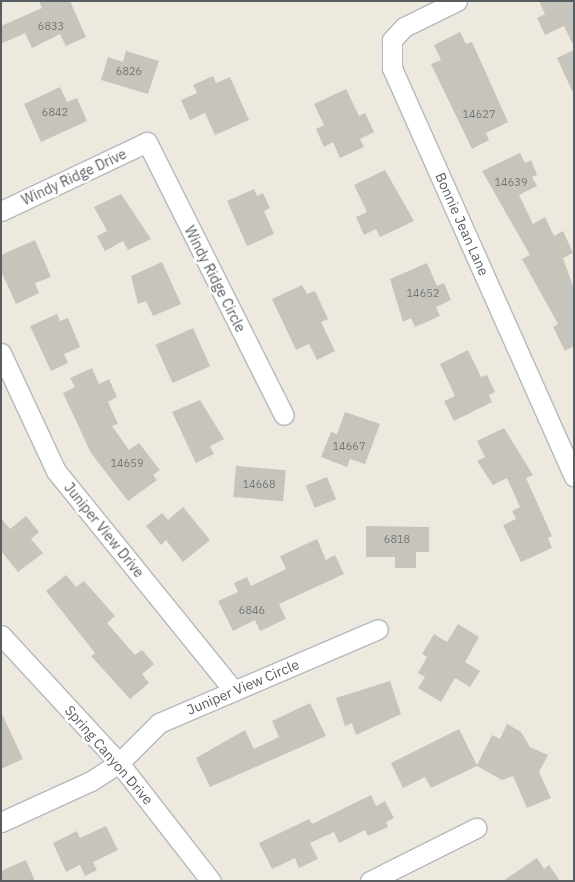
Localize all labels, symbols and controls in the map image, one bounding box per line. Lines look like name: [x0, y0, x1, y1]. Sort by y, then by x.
house number: 6833: [38, 19, 64, 33]
house number: 6826: [116, 64, 142, 78]
house number: 6842: [42, 105, 68, 119]
house number: 14627: [463, 107, 495, 121]
street label: Windy Ridge Drive: [19, 145, 129, 209]
street label: Bonnie Jean Lane: [432, 170, 492, 278]
house number: 14639: [495, 175, 527, 189]
street label: Windy Ridge Circle: [181, 223, 249, 335]
house number: 14652: [407, 286, 439, 300]
house number: 14667: [333, 439, 365, 453]
house number: 14659: [111, 456, 143, 470]
house number: 14668: [243, 477, 275, 491]
street label: Juniper View Drive: [61, 479, 147, 581]
house number: 6818: [384, 532, 410, 546]
house number: 6846: [239, 603, 265, 617]
street label: Juniper View Circle: [184, 656, 302, 718]
street label: Spring Canyon Drive: [61, 702, 157, 808]

